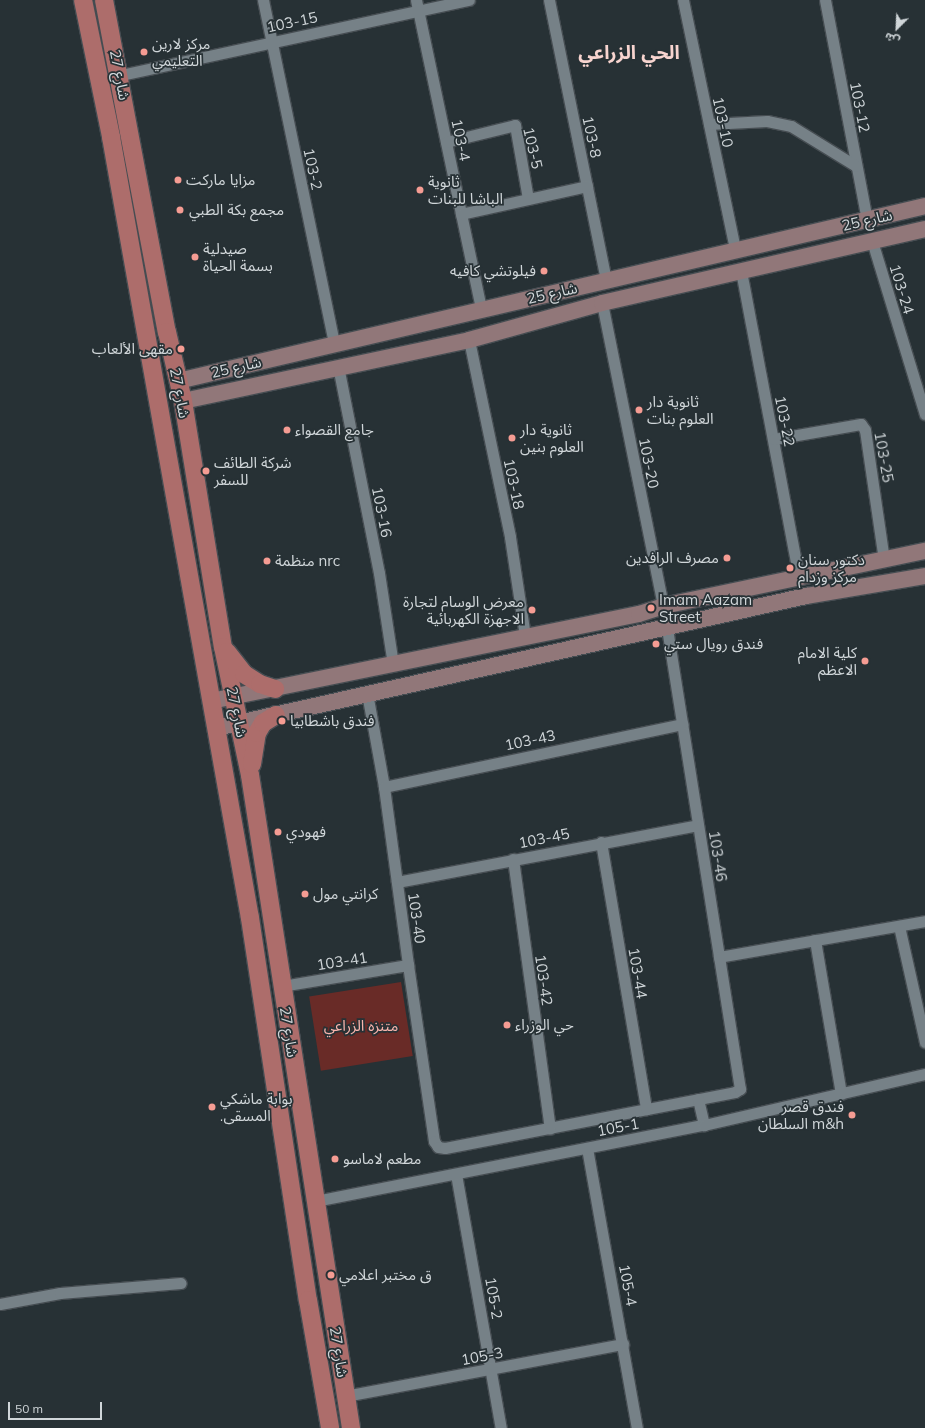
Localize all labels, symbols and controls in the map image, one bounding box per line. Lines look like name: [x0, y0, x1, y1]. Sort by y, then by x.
street label: 103-15: [265, 8, 319, 36]
north arrow: [877, 8, 917, 48]
text: ش: [882, 30, 902, 48]
place label: مركز لارين التعليمي: [152, 34, 210, 69]
district label: الحي الزراعي: [578, 42, 680, 64]
marker: مركز لارين التعليمي: [139, 47, 149, 57]
street label: شارع 27: [106, 48, 134, 102]
street label: 103-12: [846, 80, 874, 134]
street label: 103-10: [709, 95, 737, 149]
street label: 103-8: [579, 114, 605, 160]
street label: 103-4: [448, 117, 474, 163]
street label: 103-5: [519, 125, 547, 171]
street label: 103-2: [300, 146, 326, 192]
place label: مزايا ماركت: [186, 171, 255, 189]
place label: ثانوية الباشا للبنات: [428, 172, 503, 207]
marker: مزايا ماركت: [173, 175, 183, 185]
marker: ثانوية الباشا للبنات: [415, 185, 425, 195]
place label: مجمع بكة الطبي: [189, 201, 284, 219]
marker: مجمع بكة الطبي: [174, 204, 186, 216]
street label: شارع 25: [840, 205, 894, 235]
place label: صيدلية بسمة الحياة: [203, 239, 273, 274]
marker: صيدلية بسمة الحياة: [190, 252, 200, 262]
place label: فيلوتشي كافيه: [450, 262, 536, 280]
street label: 103-24: [886, 262, 918, 316]
marker: فيلوتشي كافيه: [539, 266, 549, 276]
street label: شارع 25: [525, 278, 579, 308]
place label: مقهى الألعاب: [92, 340, 173, 358]
marker: مقهى الألعاب: [176, 344, 186, 354]
street label: شارع 25: [209, 352, 263, 382]
street label: شارع 27: [166, 366, 194, 420]
place label: ثانوية دار العلوم بنات: [647, 392, 713, 427]
street label: 103-22: [771, 394, 799, 448]
marker: ثانوية دار العلوم بنات: [634, 405, 644, 415]
place label: ثانوية دار العلوم بنين: [520, 420, 584, 455]
place label: جامع القصواء: [295, 421, 374, 439]
marker: جامع القصواء: [282, 425, 292, 435]
street label: 103-25: [871, 430, 897, 484]
marker: ثانوية دار العلوم بنين: [507, 433, 517, 443]
street label: 103-20: [635, 436, 663, 490]
place label: شركة الطائف للسفر: [214, 453, 291, 488]
street label: 103-18: [500, 457, 528, 511]
marker: شركة الطائف للسفر: [201, 466, 211, 476]
street label: 103-16: [368, 485, 396, 539]
place label: مصرف الرافدين: [626, 549, 719, 567]
place label: دكتور سنان مركز وزدام: [798, 550, 865, 585]
place label: منظمة nrc: [275, 552, 340, 570]
marker: مصرف الرافدين: [722, 553, 732, 563]
marker: منظمة nrc: [262, 556, 272, 566]
marker: دكتور سنان مركز وزدام: [785, 563, 795, 573]
place label: Imam Aazam Street: [659, 590, 752, 625]
place label: معرض الوسام لتجارة الاجهزة الكهربائية: [403, 592, 524, 627]
marker: Imam Aazam Street: [646, 603, 656, 613]
marker: معرض الوسام لتجارة الاجهزة الكهربائية: [527, 605, 537, 615]
place label: فندق رويال ستي: [664, 635, 763, 653]
marker: فندق رويال ستي: [651, 639, 661, 649]
place label: كلية الامام الاعظم: [798, 643, 857, 678]
marker: كلية الامام الاعظم: [860, 656, 870, 666]
street label: شارع 27: [223, 685, 251, 739]
place label: فندق باشطابيا: [290, 712, 375, 730]
marker: فندق باشطابيا: [277, 716, 287, 726]
street label: 103-43: [503, 726, 557, 754]
place label: فهودي: [286, 823, 326, 841]
street label: 103-45: [517, 824, 571, 852]
marker: فهودي: [273, 827, 283, 837]
street label: 103-46: [705, 829, 731, 883]
place label: كرانتي مول: [313, 885, 378, 903]
marker: كرانتي مول: [300, 889, 310, 899]
street label: 103-40: [405, 891, 429, 945]
street label: 103-44: [625, 946, 651, 1000]
street label: 103-41: [315, 948, 369, 974]
street label: 103-42: [532, 953, 556, 1007]
street label: شارع 27: [276, 1005, 302, 1059]
place label: حي الوزراء: [515, 1016, 574, 1034]
park label: متنزه الزراعي: [324, 1017, 398, 1035]
marker: حي الوزراء: [502, 1020, 512, 1030]
place label: بوابة ماشكي .المسقى: [220, 1089, 293, 1124]
place label: فندق قصر السلطان m&h: [758, 1097, 844, 1132]
marker: بوابة ماشكي .المسقى: [207, 1102, 217, 1112]
marker: فندق قصر السلطان m&h: [847, 1110, 857, 1120]
street label: 105-1: [595, 1114, 641, 1140]
place label: مطعم لاماسو: [343, 1150, 421, 1168]
marker: مطعم لاماسو: [330, 1154, 340, 1164]
street label: 105-4: [615, 1262, 641, 1308]
place label: ق مختبر اعلامي: [339, 1266, 432, 1284]
marker: ق مختبر اعلامي: [326, 1270, 336, 1280]
street label: 105-2: [481, 1276, 507, 1320]
street label: شارع 27: [326, 1325, 352, 1379]
street label: 105-3: [459, 1343, 505, 1369]
scale bar: [10, 1394, 104, 1420]
text: 50 m: [15, 1401, 43, 1416]

